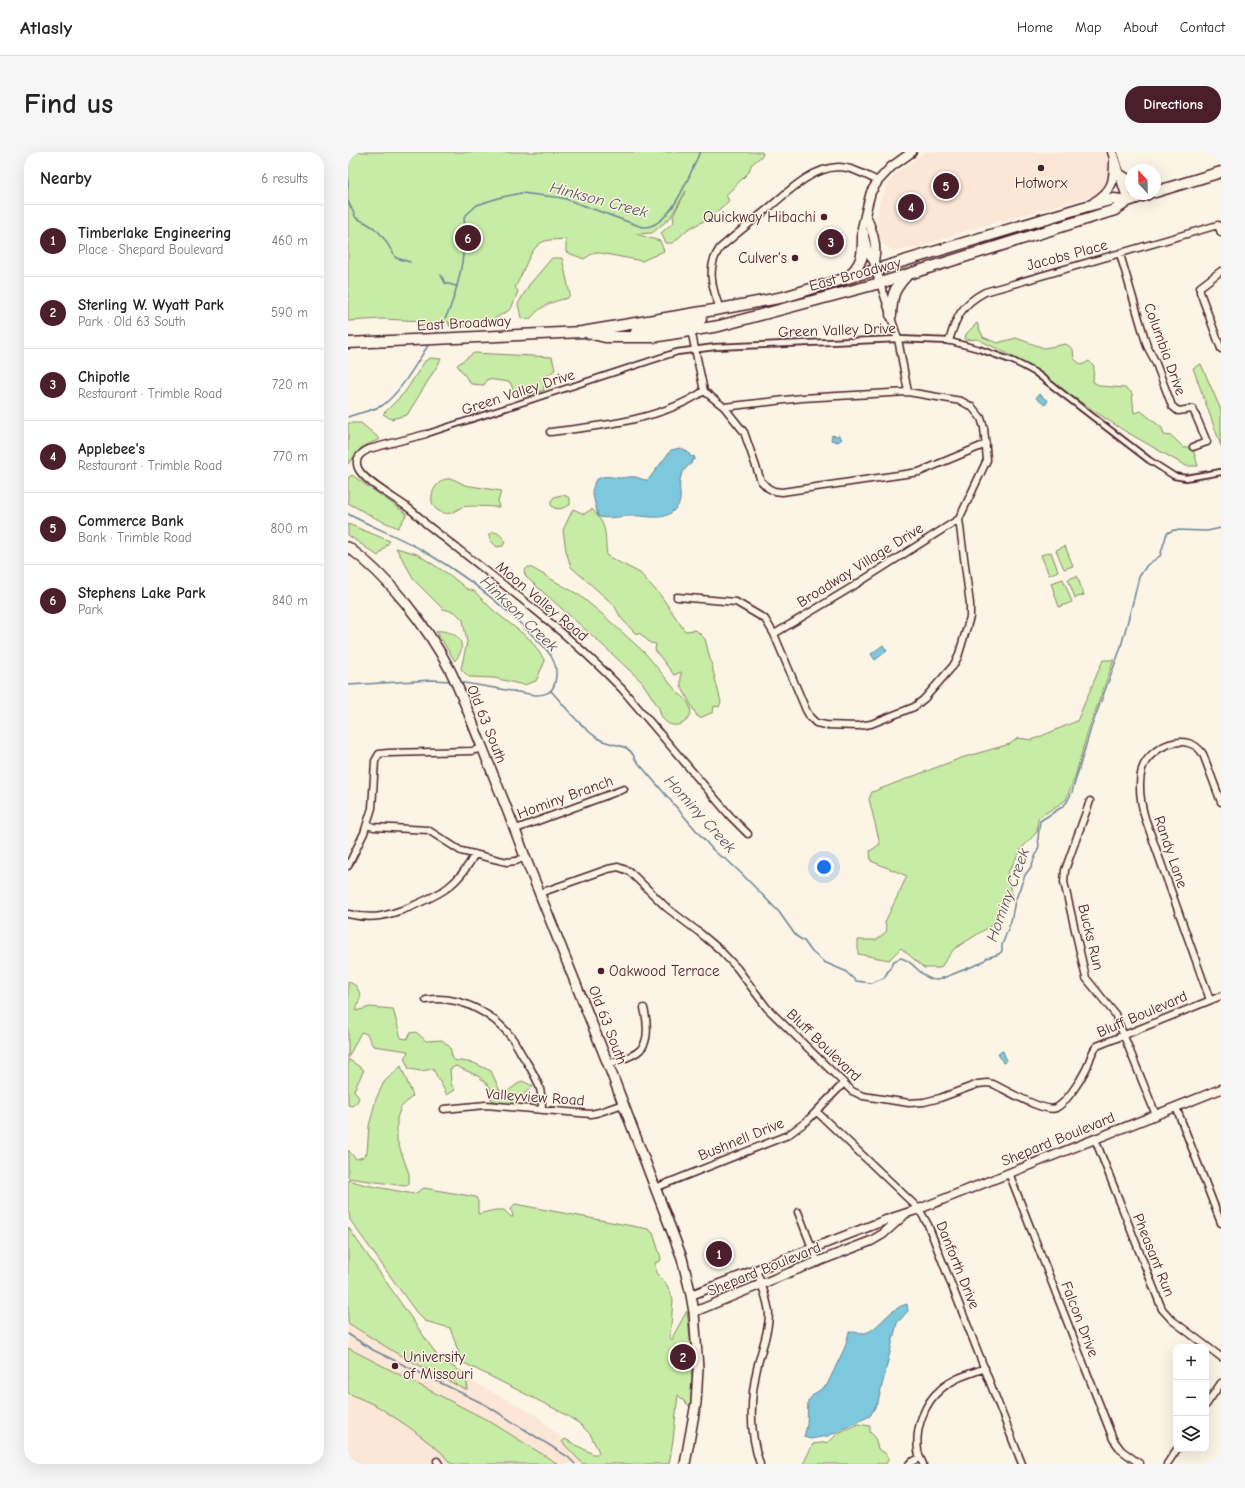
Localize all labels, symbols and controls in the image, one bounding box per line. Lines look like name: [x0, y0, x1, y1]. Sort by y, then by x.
text: Atlasly: [20, 17, 72, 39]
text: Home: [1017, 19, 1053, 36]
text: Map: [1075, 19, 1101, 36]
text: About: [1123, 19, 1158, 36]
text: Contact: [1180, 19, 1225, 36]
button: Directions: [1125, 86, 1221, 123]
text: Find us: [24, 88, 113, 120]
marker: Hotworx: [1036, 163, 1046, 173]
north arrow: [1125, 164, 1161, 200]
text: Nearby: [40, 169, 91, 188]
text: 6 results: [261, 171, 308, 186]
pin: 5: [933, 171, 959, 201]
place label: Hotworx: [1015, 174, 1068, 192]
water label: Hinkson Creek: [548, 178, 650, 222]
pin: 4: [898, 192, 924, 222]
place label: Quickway Hibachi: [703, 208, 816, 226]
marker: Quickway Hibachi: [819, 212, 829, 222]
pin: 6: [455, 223, 481, 253]
text: Timberlake Engineering: [78, 224, 232, 242]
pin: 3: [818, 227, 844, 257]
text: 1: [50, 233, 56, 248]
text: 460 m: [272, 233, 308, 248]
street label: Jacobs Place: [1025, 235, 1110, 274]
text: Place · Shepard Boulevard: [78, 242, 223, 257]
place label: Culver's: [738, 249, 787, 267]
marker: Culver's: [790, 253, 800, 263]
street label: East Broadway: [807, 253, 903, 295]
text: Sterling W. Wyatt Park: [78, 296, 224, 314]
street label: Columbia Drive: [1140, 300, 1190, 398]
text: 2: [50, 305, 56, 320]
text: 590 m: [271, 305, 308, 320]
street label: East Broadway: [417, 312, 512, 334]
text: Park · Old 63 South: [78, 314, 186, 329]
street label: Green Valley Drive: [778, 319, 897, 341]
street label: Green Valley Drive: [459, 365, 577, 419]
text: Chipotle: [78, 368, 130, 386]
text: 3: [50, 377, 56, 392]
text: 720 m: [272, 377, 308, 392]
text: Restaurant · Trimble Road: [78, 386, 222, 401]
text: Applebee's: [78, 440, 145, 458]
text: 4: [50, 449, 56, 464]
text: 770 m: [273, 449, 308, 464]
text: Restaurant · Trimble Road: [78, 458, 222, 473]
text: Commerce Bank: [78, 512, 184, 530]
street label: Broadway Village Drive: [794, 519, 927, 611]
text: 5: [50, 521, 56, 536]
text: 800 m: [270, 521, 308, 536]
text: Bank · Trimble Road: [78, 530, 192, 545]
street label: Moon Valley Road: [492, 557, 592, 645]
water label: Hinkson Creek: [477, 573, 562, 656]
text: Stephens Lake Park: [78, 584, 205, 602]
text: 6: [50, 593, 56, 608]
text: 840 m: [272, 593, 308, 608]
text: Park: [78, 602, 103, 617]
street label: Old 63 South: [463, 682, 511, 766]
street label: Hominy Branch: [515, 771, 615, 823]
water label: Hominy Creek: [661, 772, 740, 857]
street label: Randy Lane: [1150, 813, 1192, 891]
water label: Hominy Creek: [983, 846, 1033, 944]
your location: [814, 857, 834, 877]
street label: Bucks Run: [1074, 902, 1108, 972]
place label: Oakwood Terrace: [609, 962, 720, 980]
marker: Oakwood Terrace: [596, 966, 606, 976]
street label: Old 63 South: [585, 983, 631, 1067]
street label: Bluff Boulevard: [1094, 987, 1190, 1041]
street label: Bluff Boulevard: [783, 1005, 865, 1085]
street label: Valleyview Road: [485, 1085, 585, 1109]
street label: Shepard Boulevard: [999, 1108, 1117, 1170]
street label: Bushnell Drive: [695, 1113, 787, 1164]
street label: Pheasant Run: [1129, 1211, 1179, 1299]
street label: Danforth Drive: [932, 1219, 984, 1312]
street label: Shepard Boulevard: [705, 1238, 823, 1300]
pin: 1: [706, 1239, 732, 1269]
street label: Falcon Drive: [1057, 1279, 1103, 1360]
pin: 2: [670, 1342, 696, 1372]
map controls: [1173, 1344, 1209, 1452]
button: +: [1173, 1344, 1209, 1380]
place label: University of Missouri: [403, 1348, 473, 1383]
marker: University of Missouri: [390, 1361, 400, 1371]
button: −: [1173, 1380, 1209, 1416]
button: layers: [1173, 1416, 1209, 1452]

